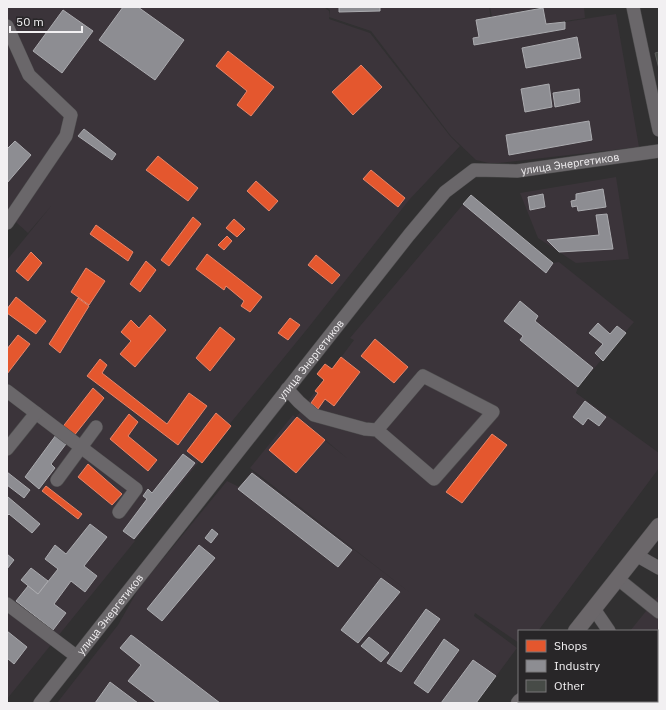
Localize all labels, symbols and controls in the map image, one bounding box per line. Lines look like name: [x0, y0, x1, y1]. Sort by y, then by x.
scale bar: [10, 8, 82, 34]
text: 50 m: [16, 14, 44, 29]
street label: улица Энергетиков: [520, 150, 620, 177]
street label: улица Энергетиков: [274, 317, 347, 403]
street label: улица Энергетиков: [74, 571, 146, 658]
legend: [518, 630, 658, 702]
text: Shops: [554, 638, 587, 653]
text: Industry: [554, 658, 600, 673]
text: Other: [554, 678, 585, 693]

